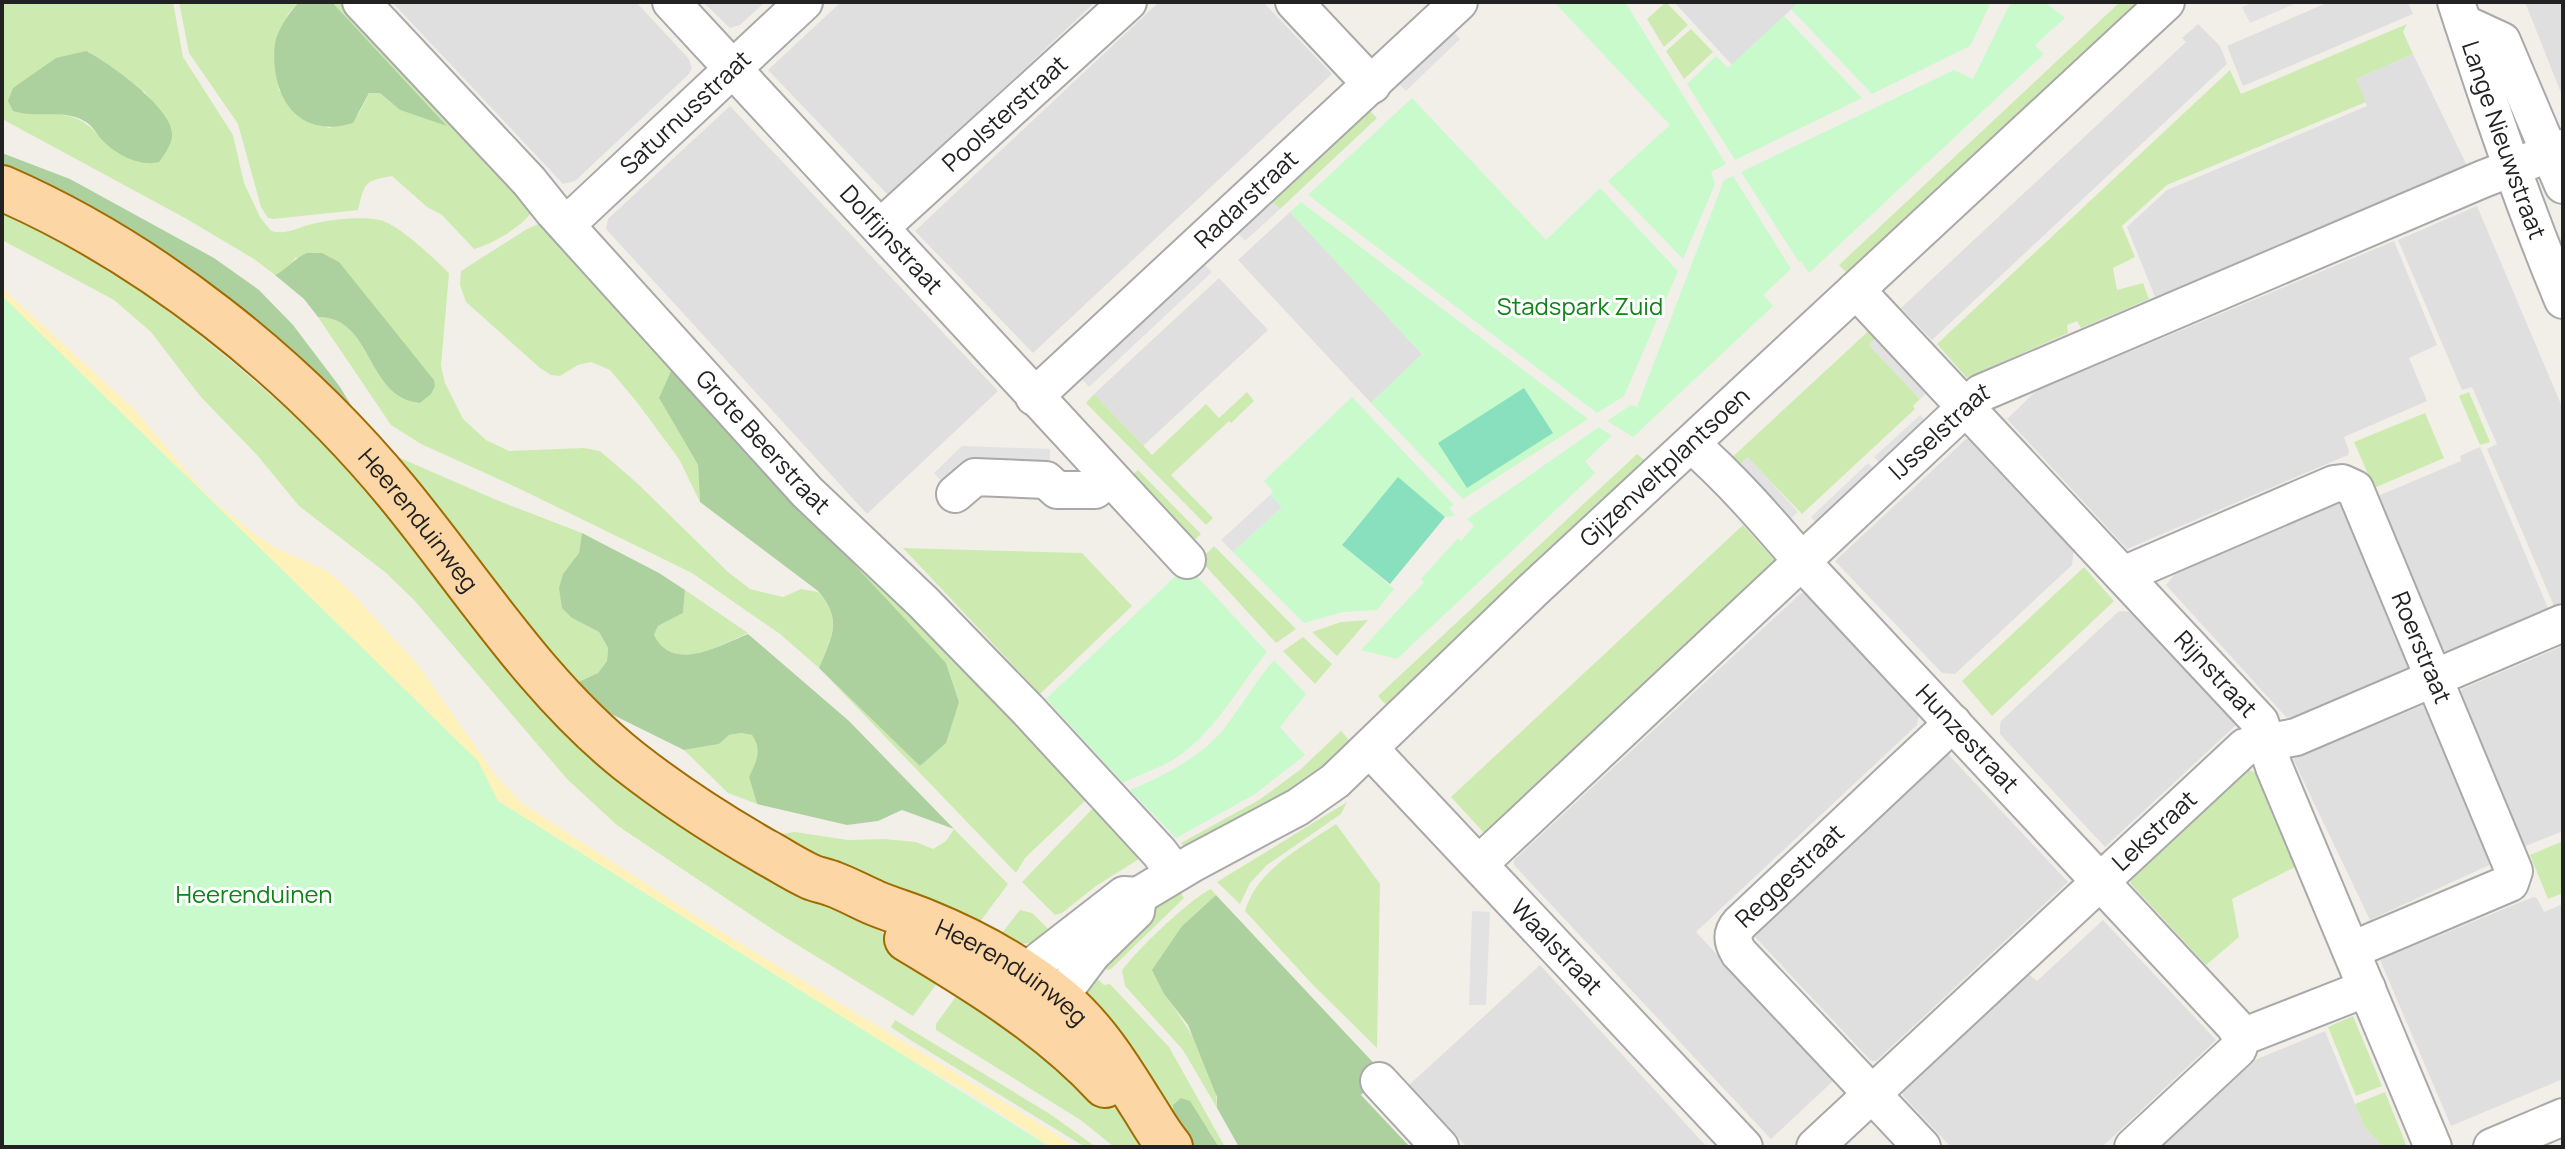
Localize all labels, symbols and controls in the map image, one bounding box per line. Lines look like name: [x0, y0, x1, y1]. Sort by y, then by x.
street label: Lange Nieuwstraat: [2455, 36, 2555, 243]
street label: Saturnusstraat: [612, 42, 757, 181]
street label: Poolsterstraat: [934, 47, 1074, 179]
street label: Radarstraat: [1186, 142, 1305, 255]
street label: Dolfijnstraat: [833, 177, 951, 301]
park label: Stadspark Zuid: [1497, 289, 1663, 322]
street label: Grote Beerstraat: [689, 362, 838, 521]
street label: IJsselstraat: [1881, 373, 1994, 486]
street label: Gijzenveltplantsoen: [1572, 379, 1756, 554]
street label: Heerenduinweg: [352, 440, 487, 598]
street label: Roerstraat: [2384, 586, 2460, 708]
street label: Rijnstraat: [2168, 623, 2265, 724]
street label: Hunzestraat: [1909, 676, 2027, 799]
street label: Lekstraat: [2104, 782, 2203, 878]
street label: Reggestraat: [1727, 816, 1851, 934]
park label: Heerenduinen: [176, 877, 332, 910]
street label: Waalstraat: [1504, 891, 1611, 1001]
street label: Heerenduinweg: [931, 910, 1096, 1032]

